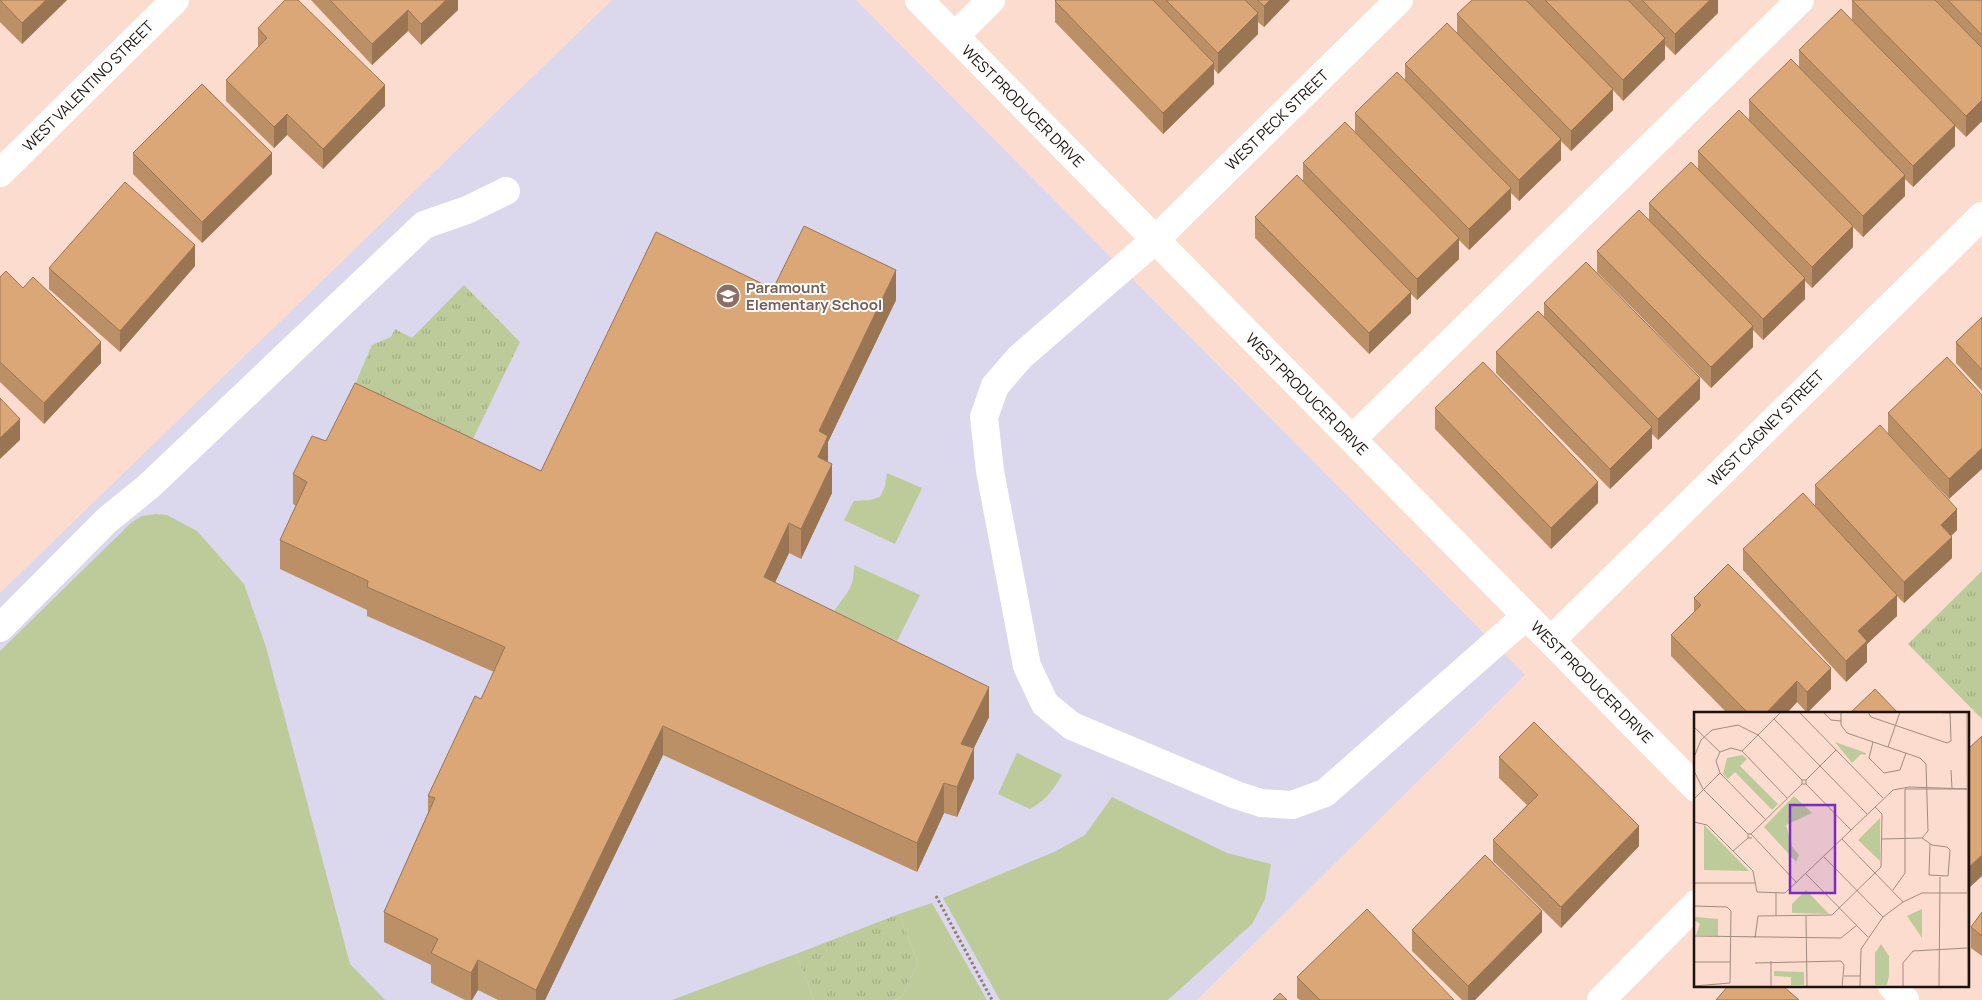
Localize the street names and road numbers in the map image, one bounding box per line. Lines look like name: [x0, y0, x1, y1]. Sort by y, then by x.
street label: WEST VALENTINO STREET: [18, 16, 158, 156]
street label: WEST PRODUCER DRIVE: [957, 40, 1089, 172]
street label: WEST PECK STREET: [1221, 65, 1333, 175]
street label: WEST PRODUCER DRIVE: [1241, 328, 1373, 460]
street label: WEST CAGNEY STREET: [1703, 365, 1829, 491]
street label: WEST PRODUCER DRIVE: [1526, 616, 1658, 748]

